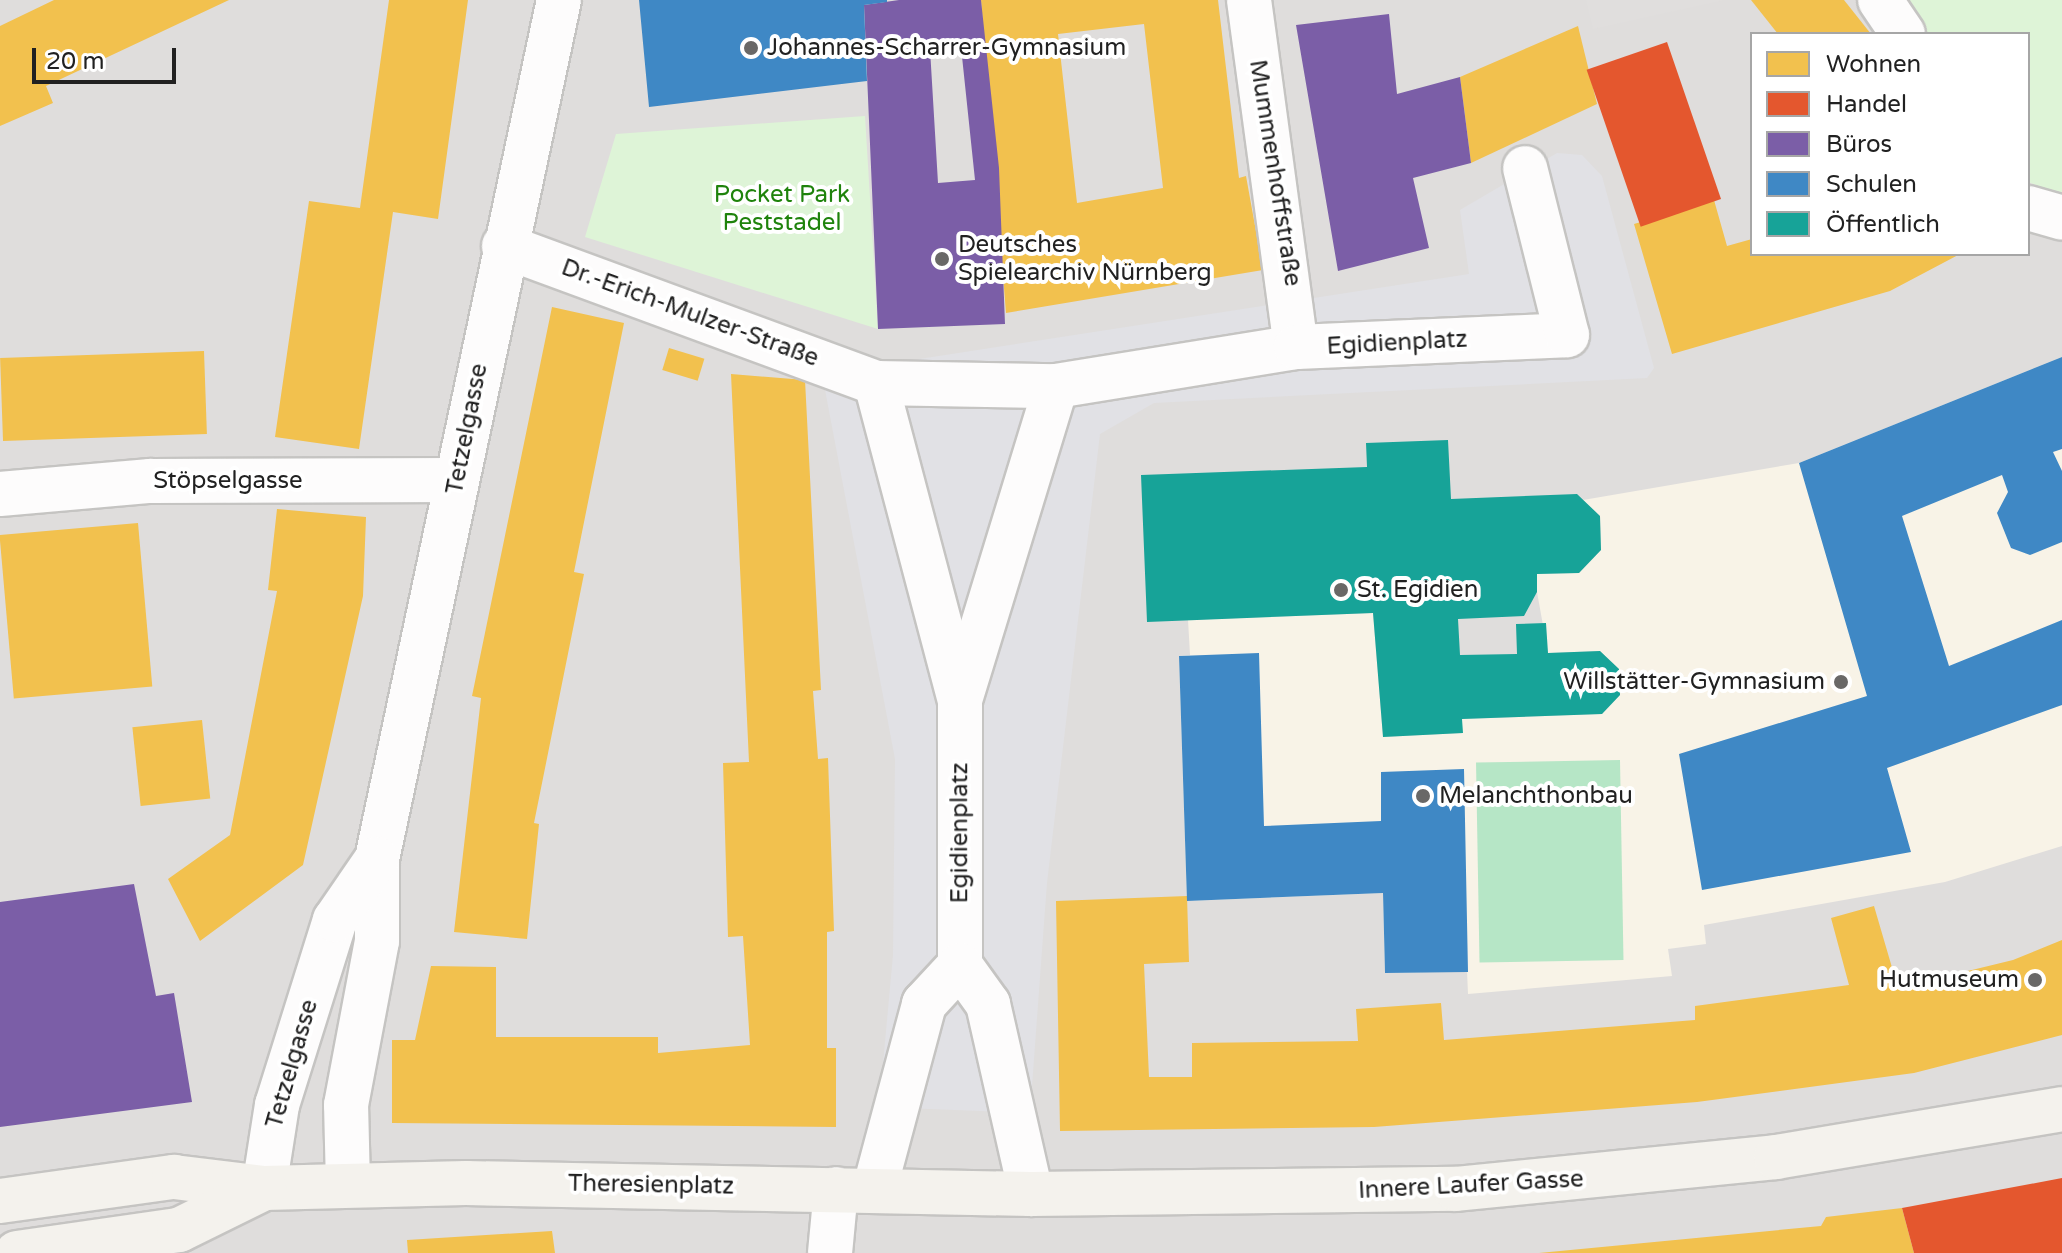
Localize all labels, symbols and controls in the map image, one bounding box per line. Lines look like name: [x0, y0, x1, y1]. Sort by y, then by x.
scale bar: [36, 32, 180, 82]
legend: [1750, 32, 2030, 256]
place label: Johannes-Scharrer-Gymnasium: [767, 34, 1126, 62]
marker: Johannes-Scharrer-Gymnasium: [742, 39, 760, 57]
text: 20 m: [46, 47, 104, 76]
text: Wohnen: [1826, 50, 1921, 79]
street label: Mummenhoffstraße: [1243, 58, 1307, 288]
text: Handel: [1826, 90, 1907, 119]
text: Büros: [1826, 130, 1892, 159]
text: Schulen: [1826, 170, 1917, 199]
park label: Pocket Park Peststadel: [714, 181, 850, 237]
text: Öffentlich: [1826, 210, 1940, 239]
place label: Deutsches Spielearchiv Nürnberg: [958, 231, 1212, 287]
marker: Deutsches Spielearchiv Nürnberg: [933, 250, 951, 268]
street label: Dr.-Erich-Mulzer-Straße: [557, 253, 823, 373]
street label: Egidienplatz: [1326, 325, 1468, 361]
street label: Tetzelgasse: [440, 361, 494, 497]
street label: Stöpselgasse: [153, 467, 303, 495]
place label: St. Egidien: [1357, 576, 1478, 604]
marker: St. Egidien: [1332, 581, 1350, 599]
place label: Willstätter-Gymnasium: [1563, 668, 1825, 696]
marker: Willstätter-Gymnasium: [1832, 673, 1850, 691]
street label: Egidienplatz: [946, 763, 974, 903]
place label: Melanchthonbau: [1439, 782, 1633, 810]
marker: Melanchthonbau: [1414, 787, 1432, 805]
place label: Hutmuseum: [1879, 966, 2019, 994]
marker: Hutmuseum: [2026, 971, 2044, 989]
street label: Tetzelgasse: [260, 996, 324, 1132]
street label: Innere Laufer Gasse: [1358, 1165, 1584, 1205]
street label: Theresienplatz: [568, 1169, 734, 1201]

